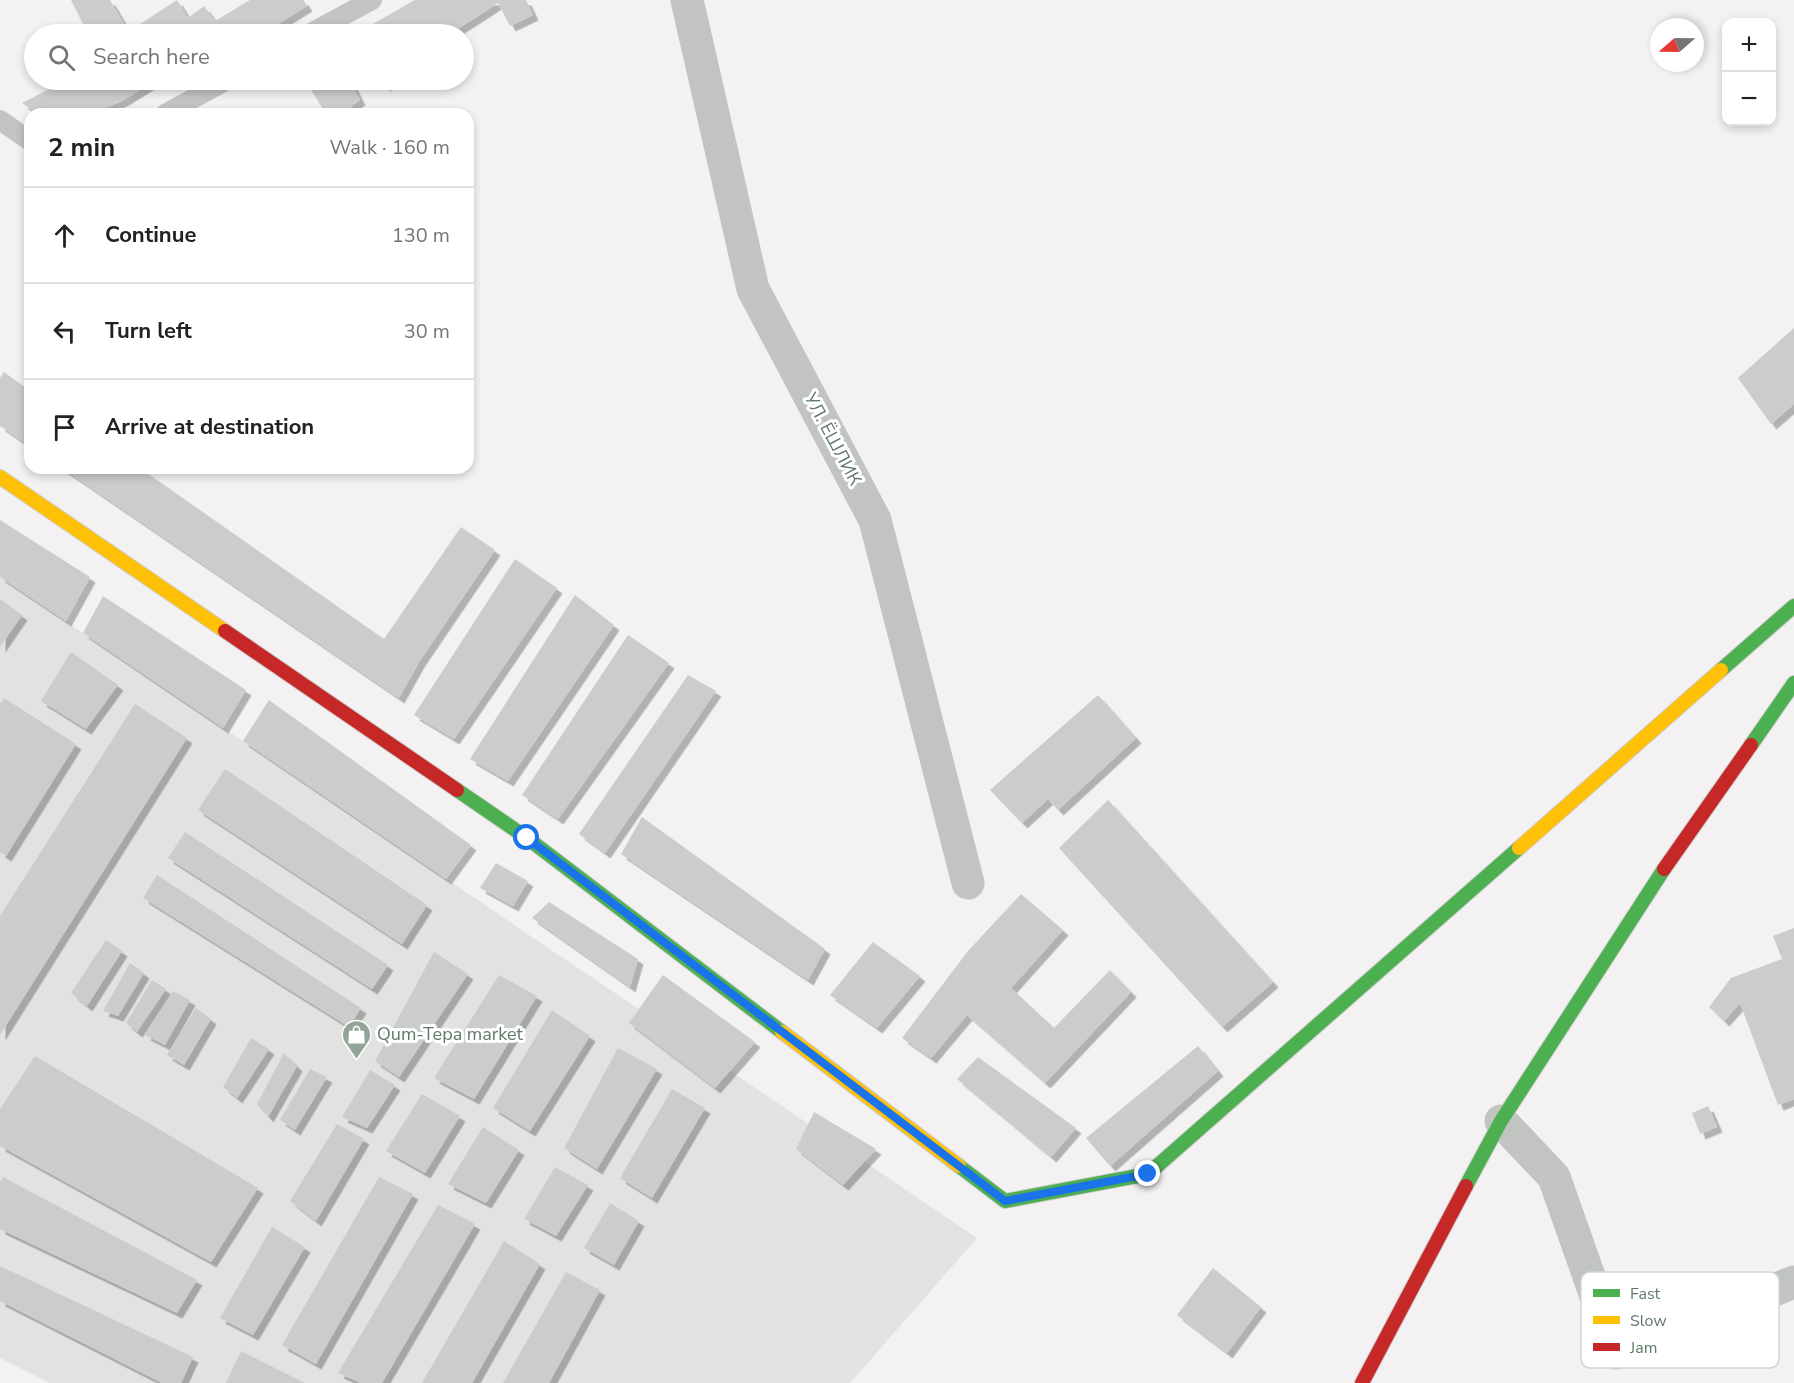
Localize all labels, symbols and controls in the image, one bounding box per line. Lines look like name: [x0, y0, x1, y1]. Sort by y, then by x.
north arrow: [1650, 18, 1704, 72]
map controls: [1722, 18, 1776, 126]
button: +: [1722, 18, 1776, 72]
search box: [24, 24, 474, 90]
icon: search: [45, 41, 78, 74]
text: Search here: [93, 42, 210, 72]
button: −: [1722, 72, 1776, 126]
text: 2 min: [48, 130, 115, 165]
text: Walk · 160 m: [330, 134, 450, 161]
icon: ahead: [48, 219, 81, 252]
text: Continue: [105, 220, 196, 250]
text: 130 m: [392, 222, 450, 249]
icon: left: [48, 315, 81, 348]
text: Turn left: [105, 316, 192, 346]
text: 30 m: [404, 318, 450, 345]
street label: УЛ. ЁШЛИК: [798, 388, 868, 490]
icon: arrive: [48, 411, 81, 444]
text: Arrive at destination: [105, 412, 314, 442]
route start: [513, 824, 539, 850]
shop icon: Qum-Tepa market: [340, 1018, 372, 1060]
place label: Qum-Tepa market: [377, 1022, 524, 1046]
route end: [1134, 1160, 1160, 1186]
legend: [1581, 1272, 1779, 1368]
text: Fast: [1630, 1283, 1661, 1305]
text: Slow: [1630, 1310, 1667, 1332]
text: Jam: [1629, 1337, 1657, 1359]

